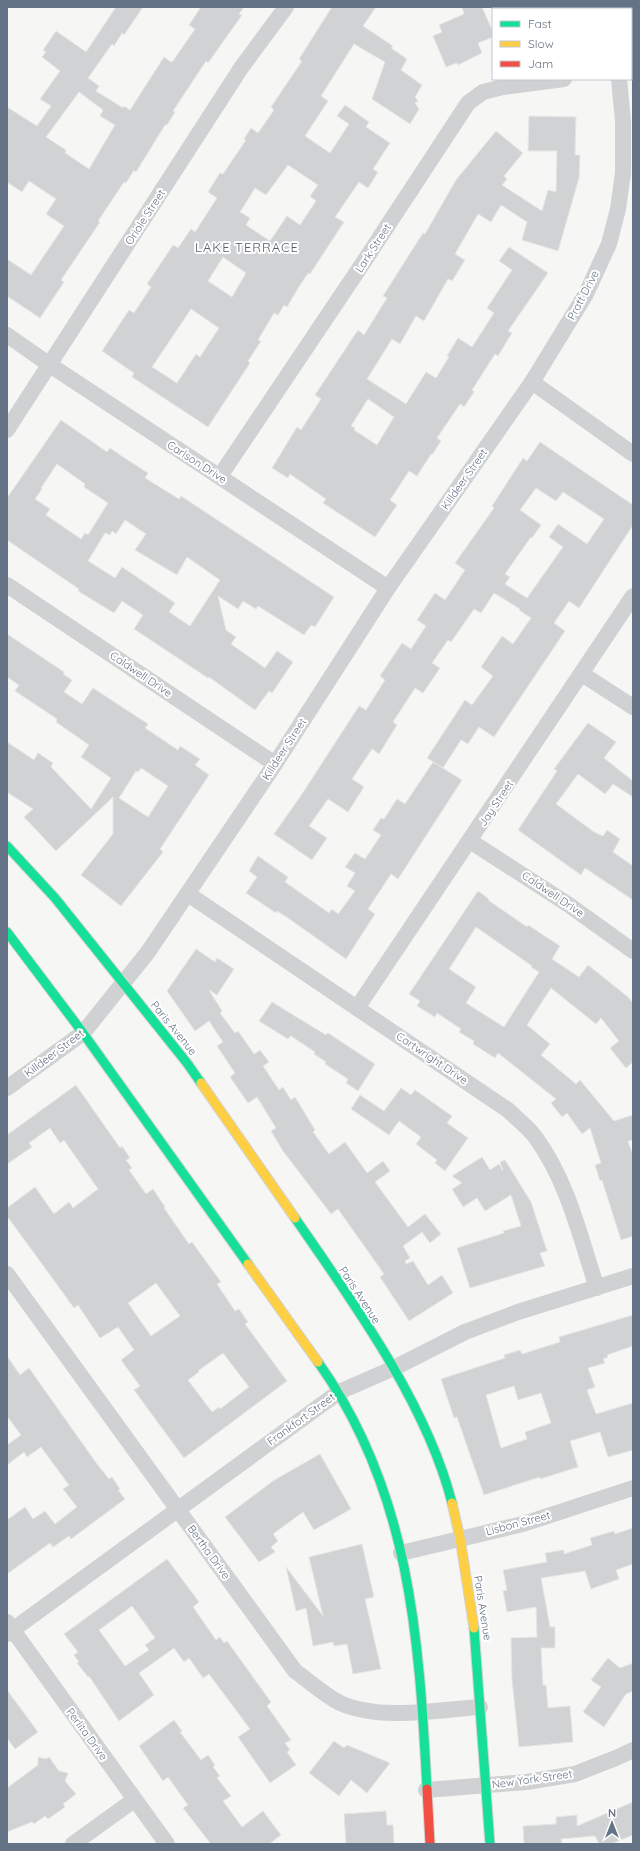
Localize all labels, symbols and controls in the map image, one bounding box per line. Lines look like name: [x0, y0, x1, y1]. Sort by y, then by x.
legend: [492, 8, 632, 80]
text: Fast: [528, 16, 552, 31]
text: Slow: [528, 36, 554, 51]
text: Jam: [528, 56, 553, 71]
street label: Oriole Street: [122, 186, 168, 247]
street label: Lark Street: [352, 221, 394, 275]
district label: LAKE TERRACE: [195, 239, 299, 255]
street label: Pratt Drive: [564, 268, 602, 322]
street label: Carlson Drive: [165, 438, 229, 486]
street label: Killdeer Street: [438, 446, 490, 512]
street label: Caldwell Drive: [107, 648, 175, 700]
street label: Killdeer Street: [259, 715, 309, 783]
street label: Jay Street: [476, 777, 517, 829]
street label: Caldwell Drive: [519, 868, 587, 920]
street label: Paris Avenue: [148, 998, 200, 1058]
street label: Killdeer Street: [21, 1026, 87, 1080]
street label: Cartwright Drive: [393, 1029, 471, 1087]
street label: Paris Avenue: [336, 1264, 384, 1326]
street label: Frankfort Street: [264, 1390, 338, 1448]
street label: Lisbon Street: [484, 1508, 552, 1538]
street label: Bertha Drive: [185, 1522, 233, 1582]
street label: Paris Avenue: [471, 1575, 495, 1641]
street label: Perlita Drive: [63, 1705, 111, 1763]
street label: New York Street: [491, 1766, 573, 1792]
north arrow: [592, 1803, 632, 1843]
text: N: [608, 1806, 616, 1820]

